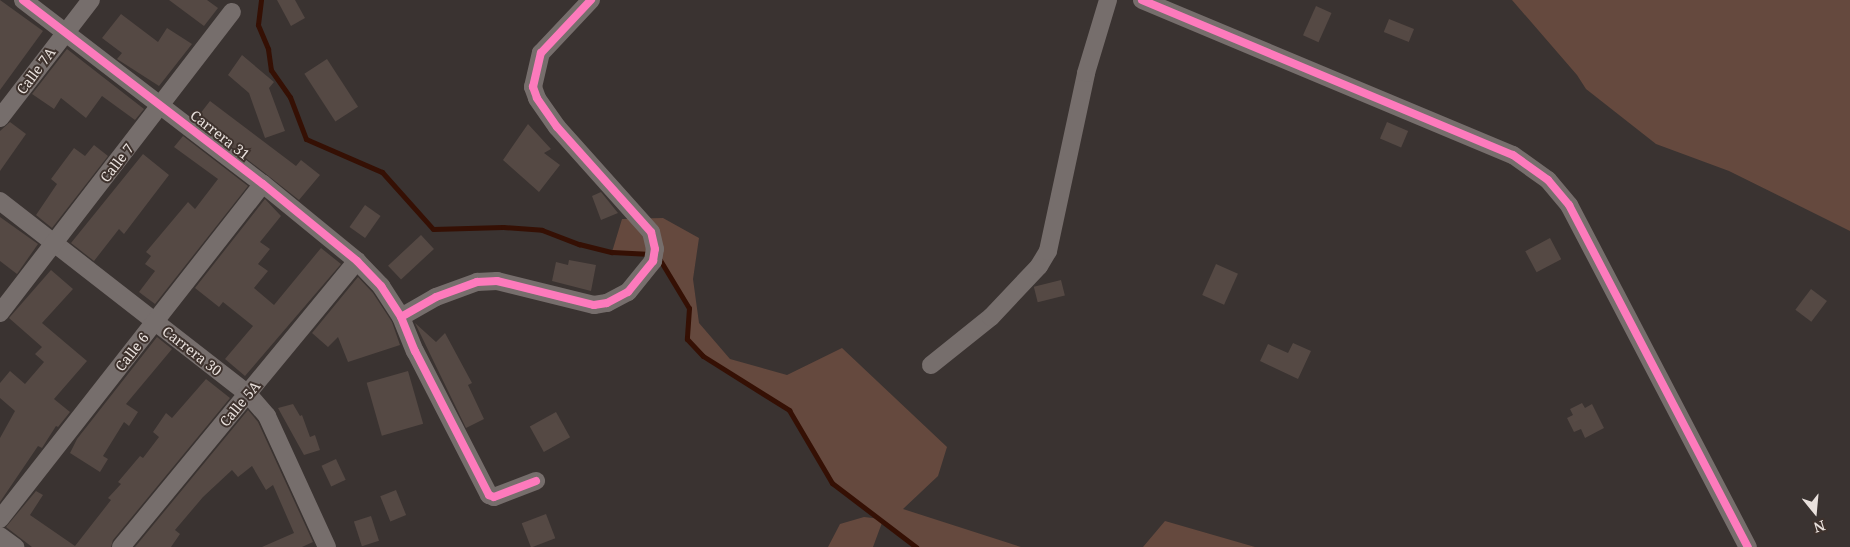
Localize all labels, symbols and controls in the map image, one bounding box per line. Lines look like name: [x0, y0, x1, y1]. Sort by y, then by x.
street label: Calle 7A: [13, 44, 59, 98]
street label: Carrera 31: [187, 107, 253, 163]
street label: Calle 7: [97, 140, 137, 186]
street label: Carrera 30: [159, 323, 225, 379]
street label: Calle 6: [112, 329, 152, 375]
street label: Calle 5A: [216, 378, 264, 430]
north arrow: [1790, 487, 1840, 537]
text: N: [1811, 516, 1828, 538]

